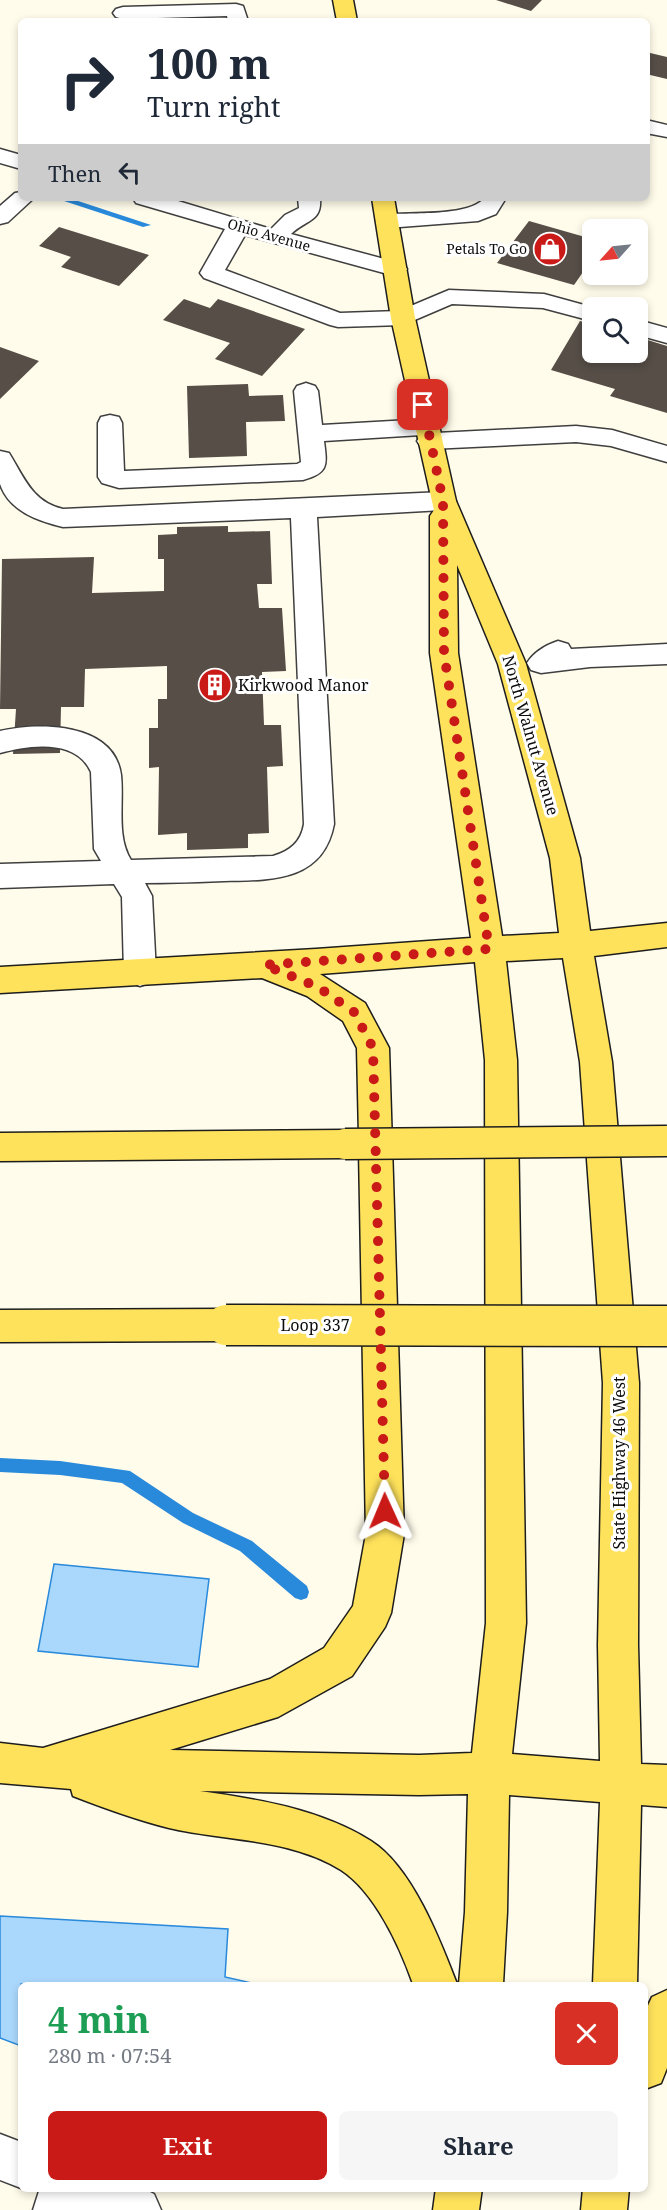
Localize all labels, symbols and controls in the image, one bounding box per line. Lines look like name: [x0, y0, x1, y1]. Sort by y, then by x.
text: 100 m: [147, 34, 271, 91]
icon: right: [48, 42, 126, 120]
text: Turn right: [147, 88, 280, 125]
icon: left: [113, 156, 146, 189]
text: Then: [48, 158, 101, 188]
street label: Ohio Avenue: [225, 214, 313, 255]
north arrow: [582, 219, 648, 285]
map controls: [582, 219, 648, 363]
shop icon: Petals To Go: [532, 231, 568, 267]
place label: Petals To Go: [446, 239, 527, 258]
button: search: [582, 297, 648, 363]
pin: [397, 379, 448, 430]
icon: arrive: [406, 388, 439, 421]
street label: North Walnut Avenue: [498, 652, 564, 818]
building icon: Kirkwood Manor: [197, 667, 233, 703]
place label: Kirkwood Manor: [238, 674, 369, 696]
street label: Loop 337: [280, 1314, 350, 1336]
street label: State Highway 46 West: [608, 1376, 630, 1550]
position arrow: [353, 1479, 417, 1543]
text: 4 min: [48, 1995, 150, 2044]
button: close: [555, 2002, 618, 2065]
text: 280 m · 07:54: [48, 2042, 171, 2069]
button: Exit: [48, 2111, 327, 2180]
button: Share: [339, 2111, 618, 2180]

